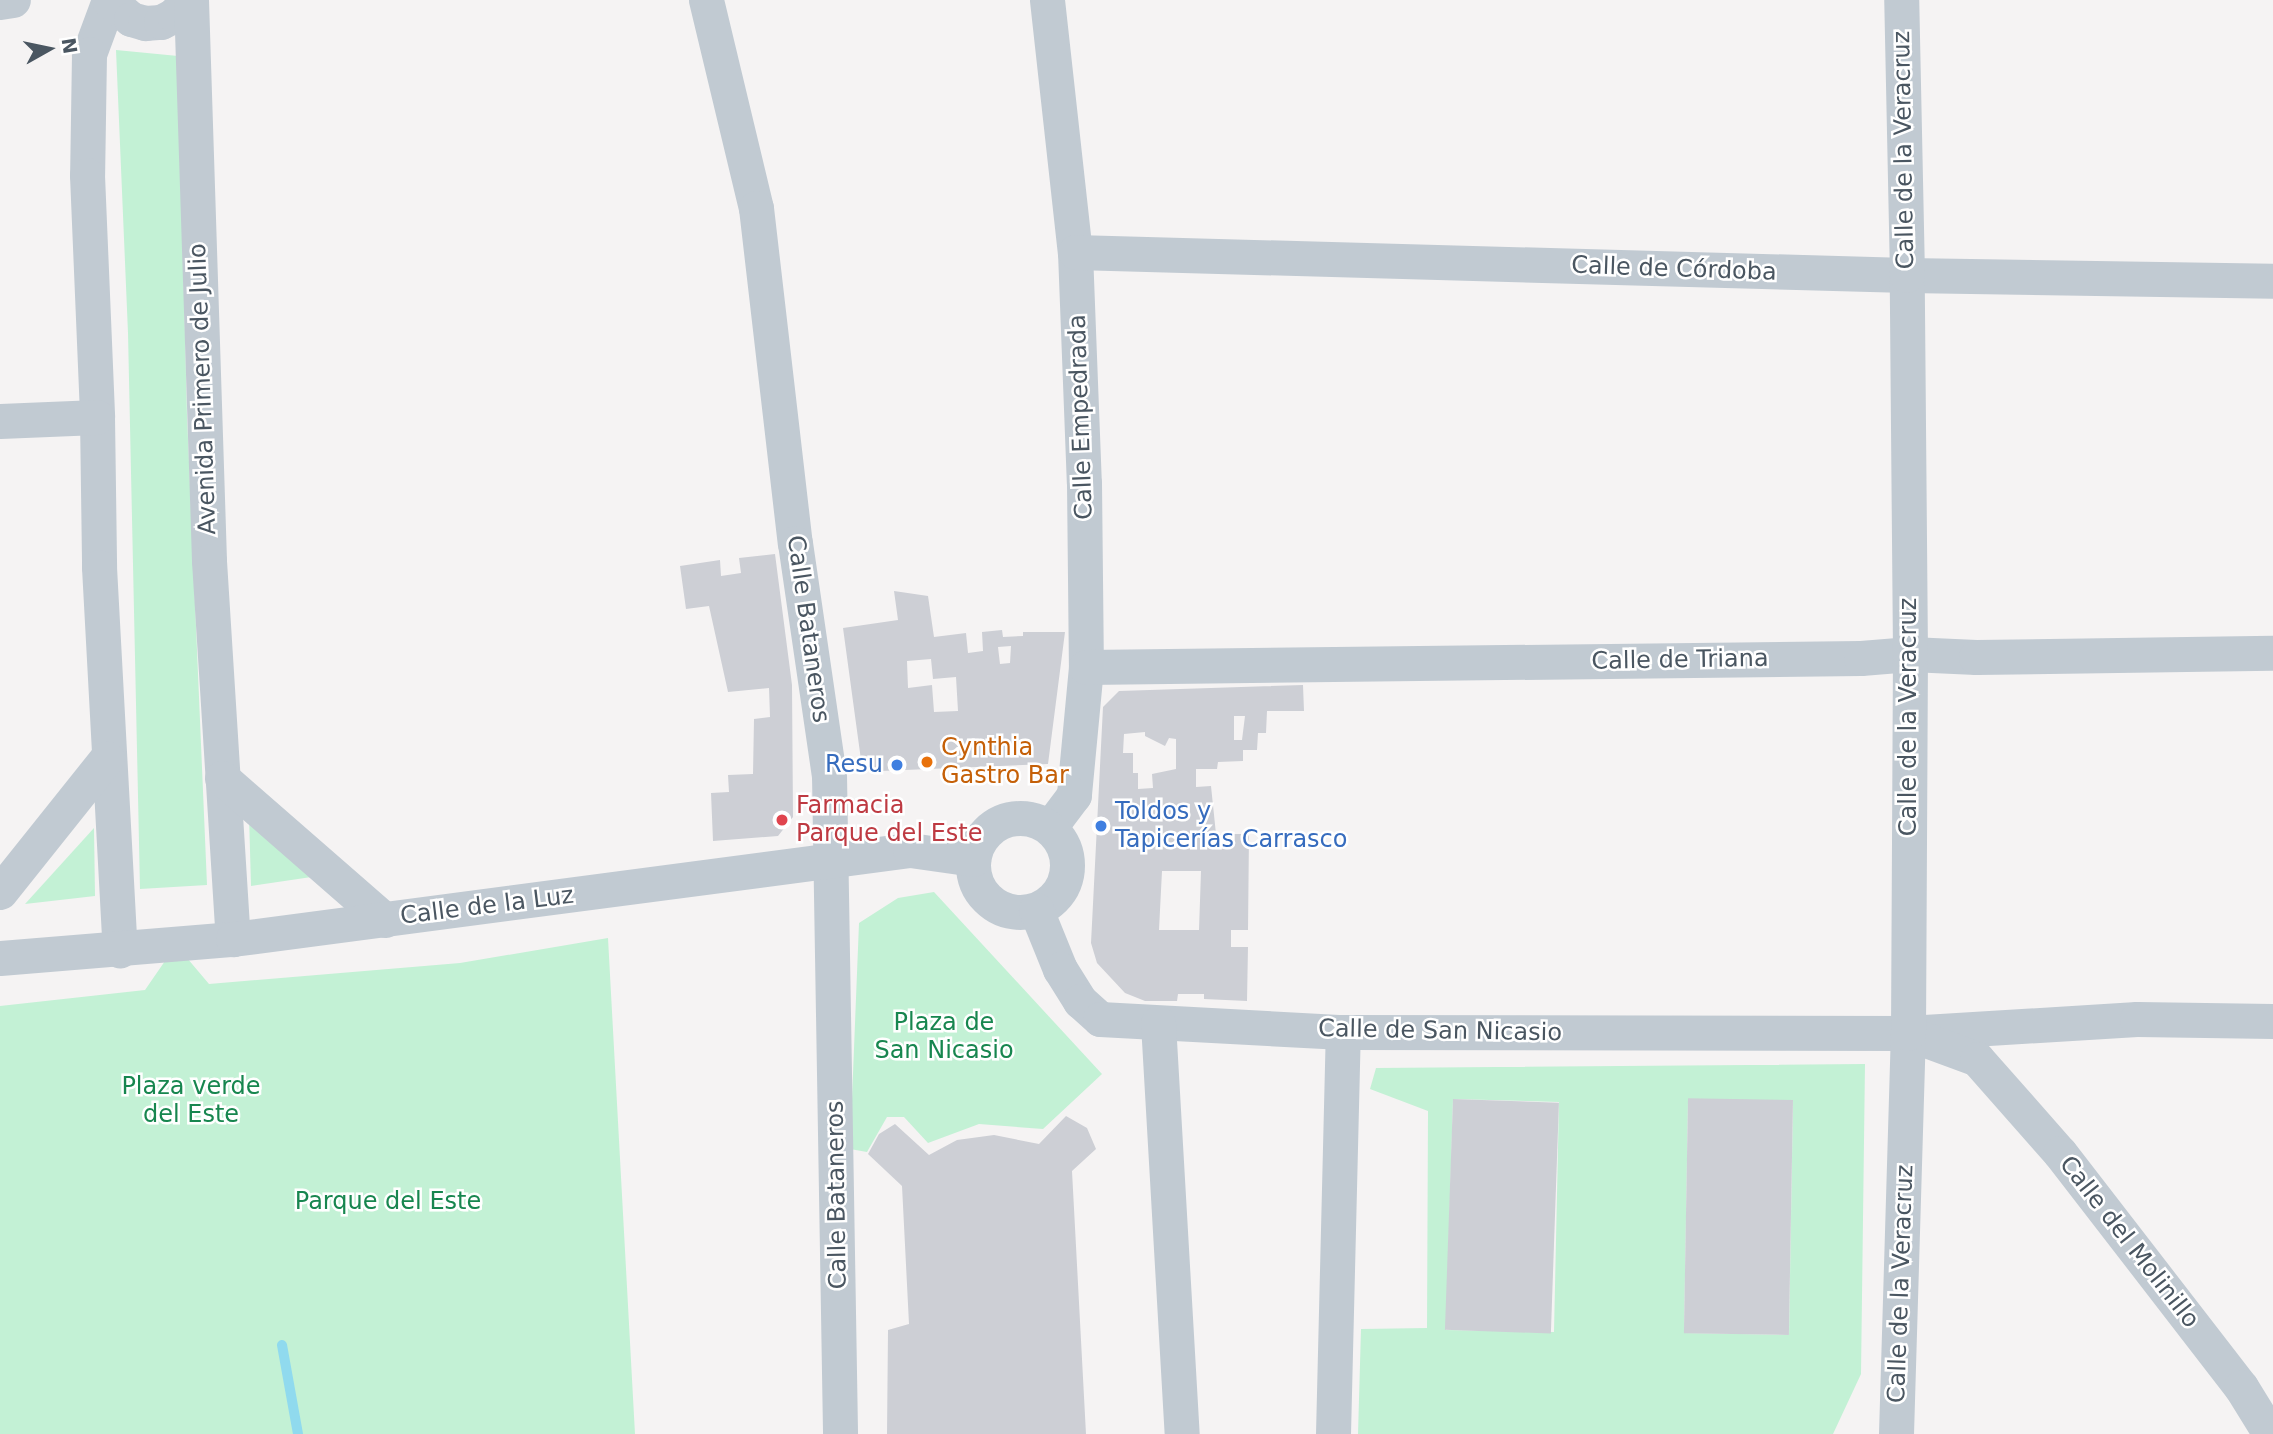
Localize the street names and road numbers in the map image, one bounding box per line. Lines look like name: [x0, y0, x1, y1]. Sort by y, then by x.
street label: Calle de la Veracruz: [1888, 30, 1920, 270]
street label: Avenida Primero de Julio: [184, 243, 222, 535]
street label: Calle de Córdoba: [1571, 251, 1777, 287]
street label: Calle Empedrada: [1063, 314, 1099, 520]
street label: Calle Bataneros: [781, 533, 835, 725]
street label: Calle de la Veracruz: [1895, 598, 1923, 836]
street label: Calle de Triana: [1591, 644, 1769, 676]
street label: Calle de la Luz: [399, 881, 575, 931]
street label: Calle de San Nicasio: [1318, 1014, 1562, 1048]
street label: Calle Bataneros: [821, 1100, 853, 1290]
street label: Calle del Molinillo: [2053, 1150, 2205, 1334]
street label: Calle de la Veracruz: [1882, 1164, 1920, 1404]

